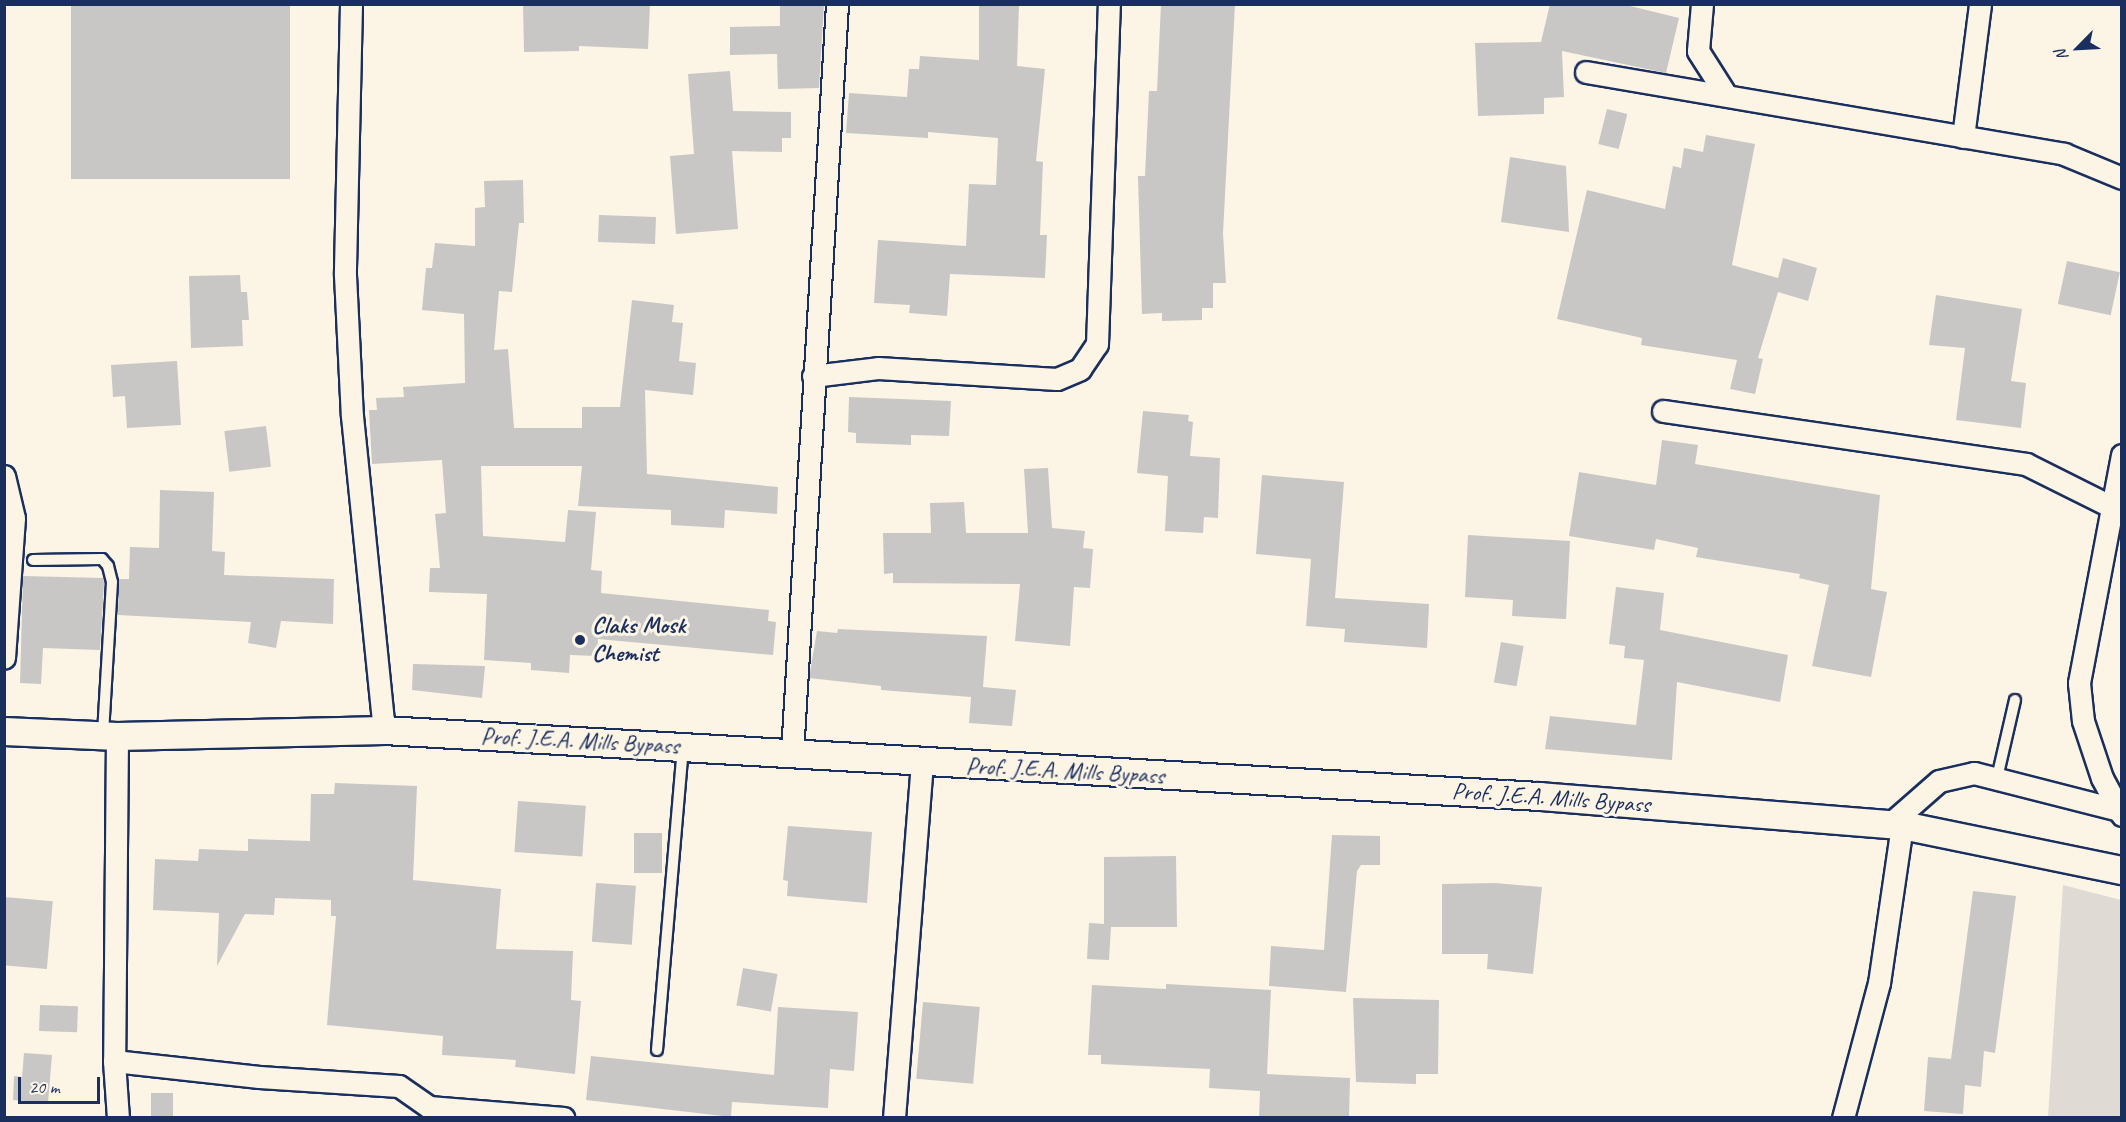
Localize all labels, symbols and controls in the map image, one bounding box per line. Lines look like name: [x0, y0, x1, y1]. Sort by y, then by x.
north arrow: [2048, 18, 2108, 78]
text: N: [2050, 47, 2073, 64]
place label: Claks Mosk Chemist: [592, 612, 685, 668]
marker: Claks Mosk Chemist: [573, 633, 587, 647]
street label: Prof. J.E.A. Mills Bypass: [480, 721, 680, 761]
street label: Prof. J.E.A. Mills Bypass: [965, 751, 1165, 791]
street label: Prof. J.E.A. Mills Bypass: [1451, 777, 1651, 819]
scale bar: [21, 1065, 104, 1103]
text: 20 m: [29, 1076, 60, 1098]

